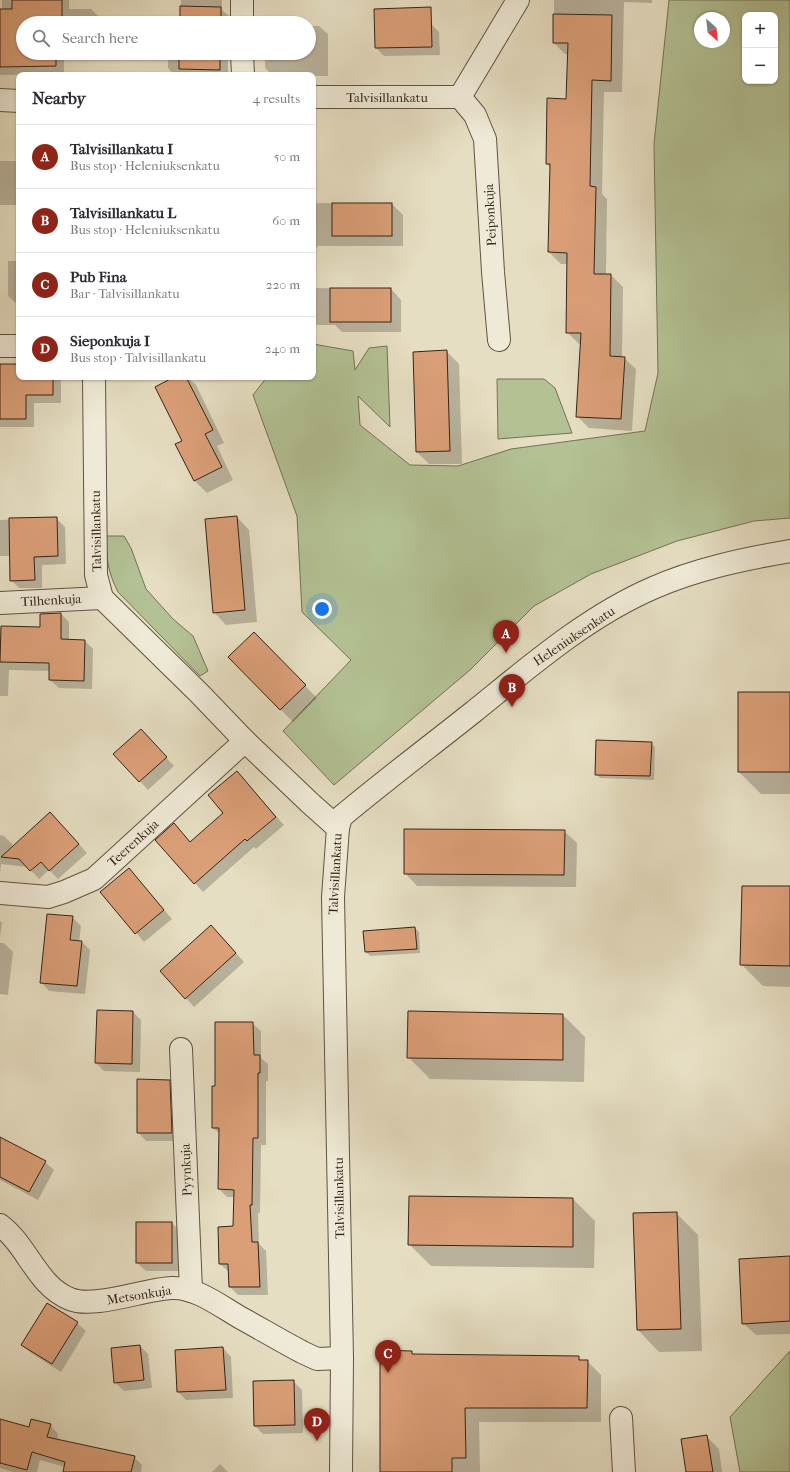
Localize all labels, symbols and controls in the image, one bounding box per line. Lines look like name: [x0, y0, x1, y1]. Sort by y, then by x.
north arrow: [694, 12, 730, 48]
map controls: [742, 12, 778, 84]
button: +: [742, 12, 778, 48]
search box: [16, 16, 316, 60]
icon: search: [30, 27, 52, 49]
text: Search here: [62, 29, 138, 47]
button: −: [742, 48, 778, 84]
text: Nearby: [32, 88, 86, 108]
street label: Talvisillankatu: [346, 90, 428, 105]
text: 4 results: [253, 91, 300, 106]
text: Talvisillankatu I: [70, 140, 173, 158]
text: A: [41, 149, 49, 164]
text: 50 m: [274, 149, 300, 164]
text: Bus stop · Heleniuksenkatu: [70, 158, 220, 173]
street label: Peiponkuja: [481, 183, 499, 247]
text: Talvisillankatu L: [70, 204, 176, 222]
text: B: [41, 213, 49, 228]
text: 60 m: [272, 213, 300, 228]
text: Bus stop · Heleniuksenkatu: [70, 222, 220, 237]
text: Pub Fina: [70, 268, 127, 286]
text: C: [41, 277, 49, 292]
text: 220 m: [266, 277, 300, 292]
text: Bar · Talvisillankatu: [70, 286, 180, 301]
text: Sieponkuja I: [70, 332, 150, 350]
text: D: [40, 341, 50, 356]
text: 240 m: [265, 341, 300, 356]
text: Bus stop · Talvisillankatu: [70, 350, 206, 365]
street label: Talvisillankatu: [88, 489, 104, 572]
street label: Tilhenkuja: [20, 591, 83, 609]
your location: [312, 599, 332, 619]
street label: Heleniuksenkatu: [530, 603, 618, 669]
pin: A: [493, 620, 519, 653]
pin: B: [499, 674, 525, 707]
street label: Teerenkuja: [104, 816, 162, 870]
street label: Talvisillankatu: [325, 832, 345, 915]
street label: Pyynkuja: [178, 1142, 194, 1197]
street label: Talvisillankatu: [331, 1156, 347, 1239]
street label: Metsonkuja: [106, 1282, 173, 1307]
pin: C: [375, 1340, 401, 1373]
pin: D: [304, 1408, 330, 1441]

